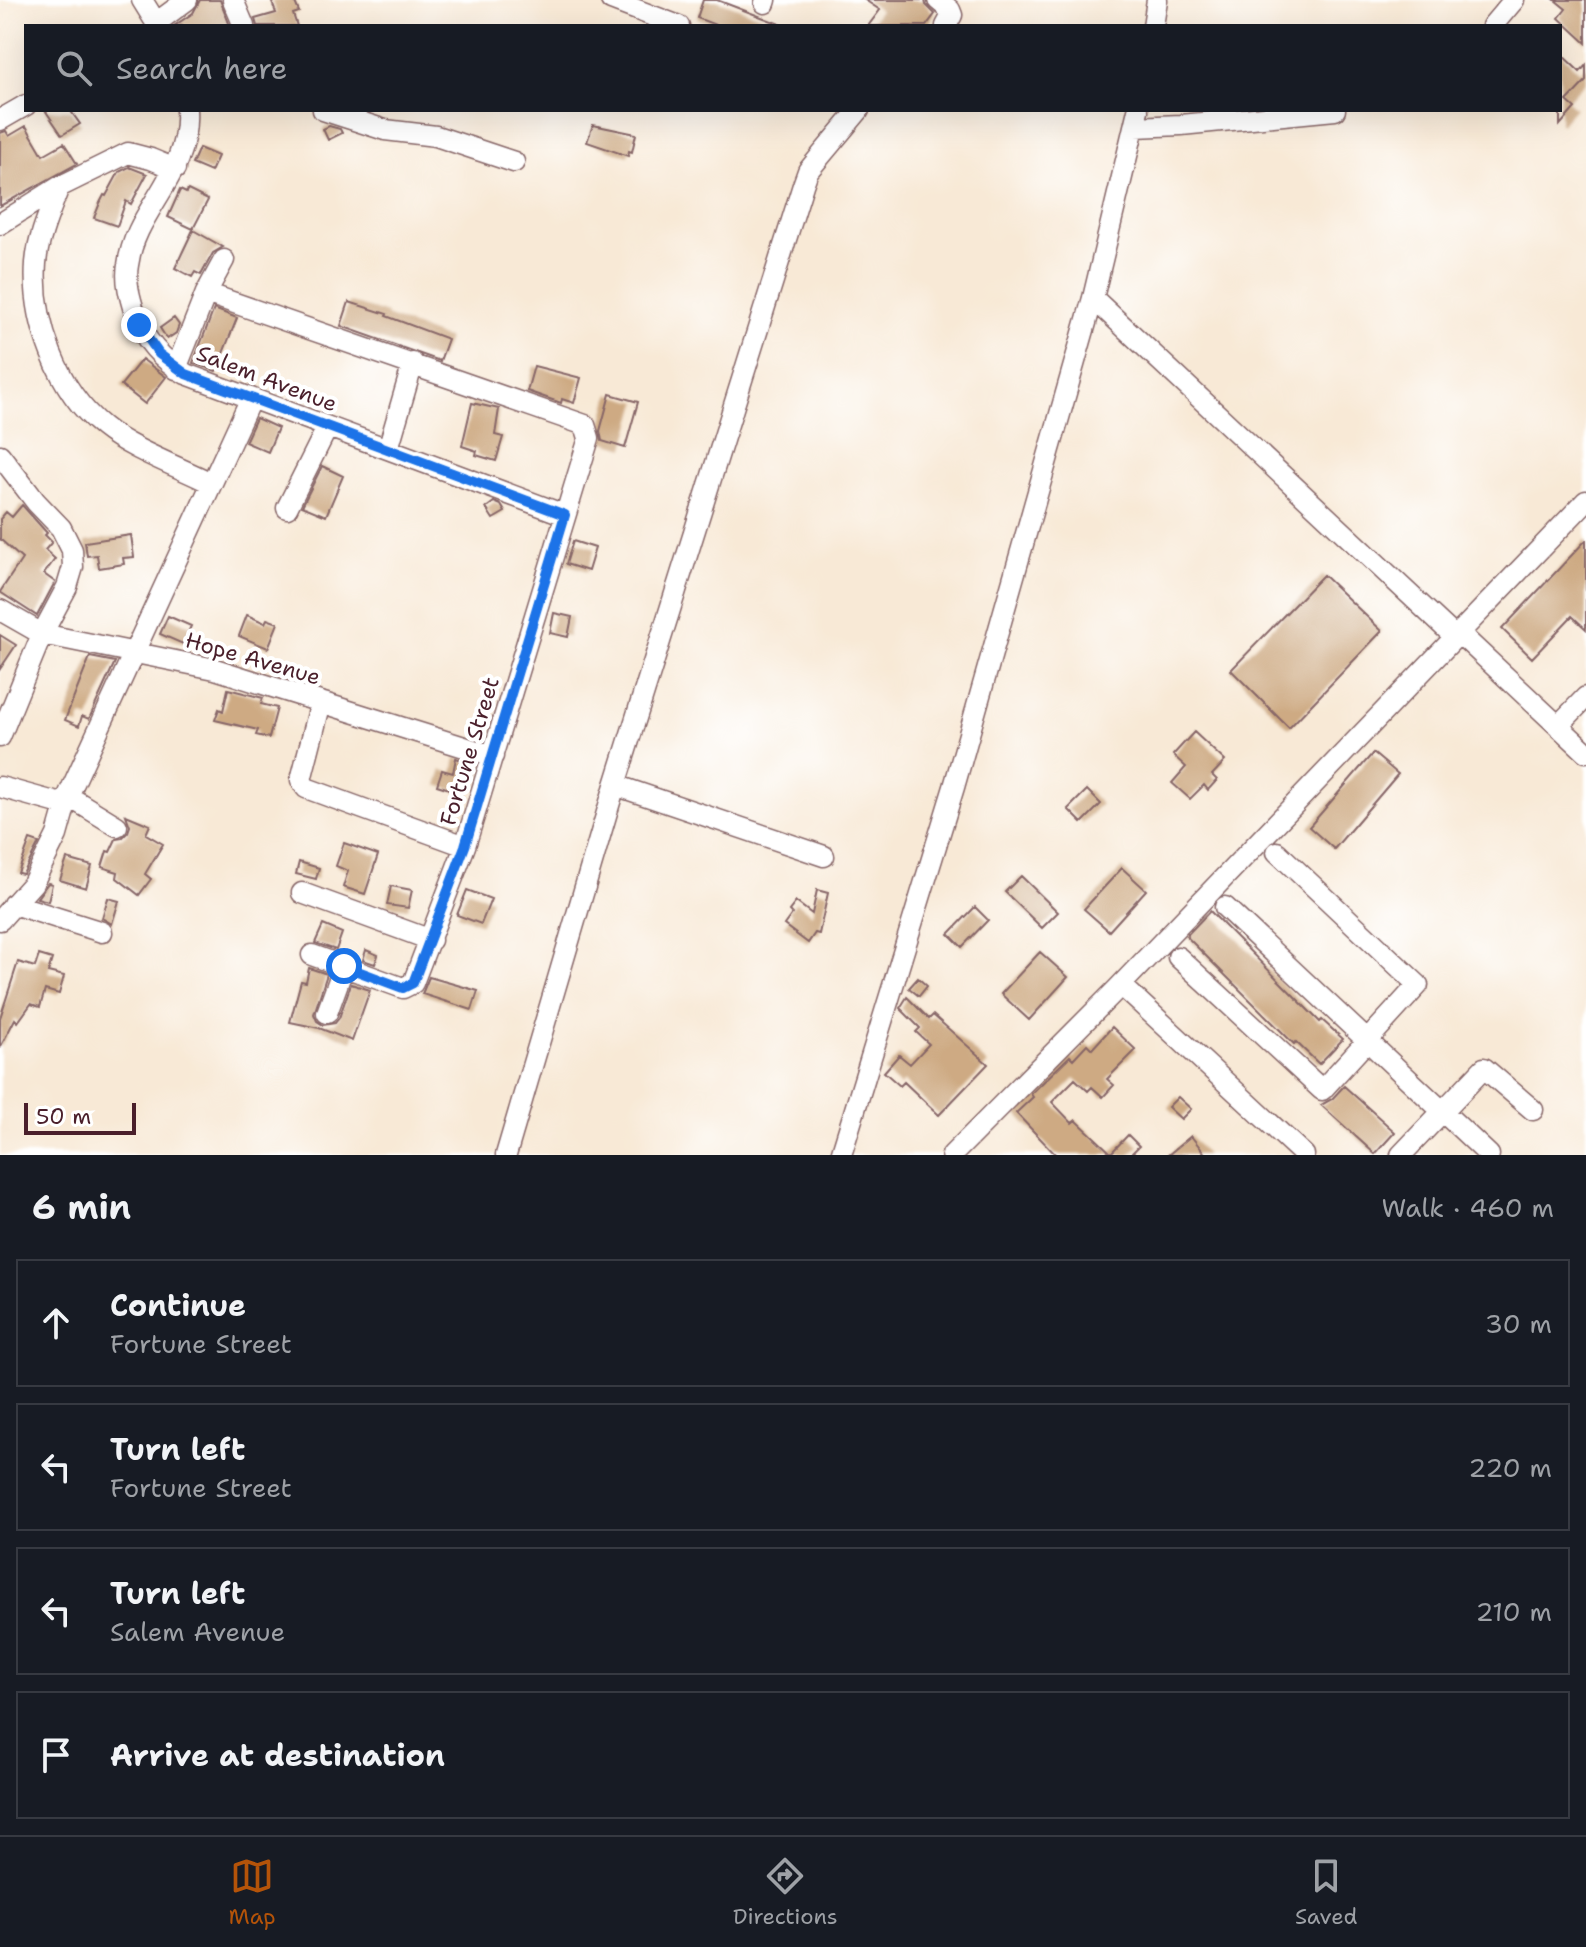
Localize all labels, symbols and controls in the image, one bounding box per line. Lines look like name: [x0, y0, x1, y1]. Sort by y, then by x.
search box: [24, 24, 1562, 112]
icon: search: [52, 46, 96, 90]
text: Search here: [116, 48, 287, 89]
route end: [121, 307, 157, 343]
street label: Salem Avenue: [192, 338, 341, 419]
street label: Hope Avenue: [182, 625, 324, 692]
street label: Fortune Street: [433, 673, 506, 829]
route start: [326, 948, 362, 984]
scale bar: [24, 1099, 136, 1135]
text: 50 m: [36, 1102, 91, 1131]
text: 6 min: [32, 1184, 131, 1230]
text: Walk · 460 m: [1381, 1190, 1554, 1225]
text: Continue: [110, 1285, 246, 1326]
icon: ahead: [34, 1301, 78, 1345]
text: 30 m: [1485, 1306, 1552, 1341]
text: Fortune Street: [110, 1326, 292, 1361]
text: Turn left: [110, 1429, 245, 1470]
icon: left: [34, 1445, 78, 1489]
text: 220 m: [1468, 1450, 1552, 1485]
text: Fortune Street: [110, 1470, 292, 1505]
text: Turn left: [110, 1573, 245, 1614]
icon: left: [34, 1589, 78, 1633]
text: 210 m: [1475, 1594, 1552, 1629]
text: Salem Avenue: [110, 1614, 285, 1649]
icon: arrive: [34, 1733, 78, 1777]
text: Arrive at destination: [110, 1735, 445, 1776]
tab: Map: [229, 1854, 276, 1931]
tab: Directions: [733, 1854, 838, 1931]
tab: Saved: [1295, 1854, 1357, 1931]

